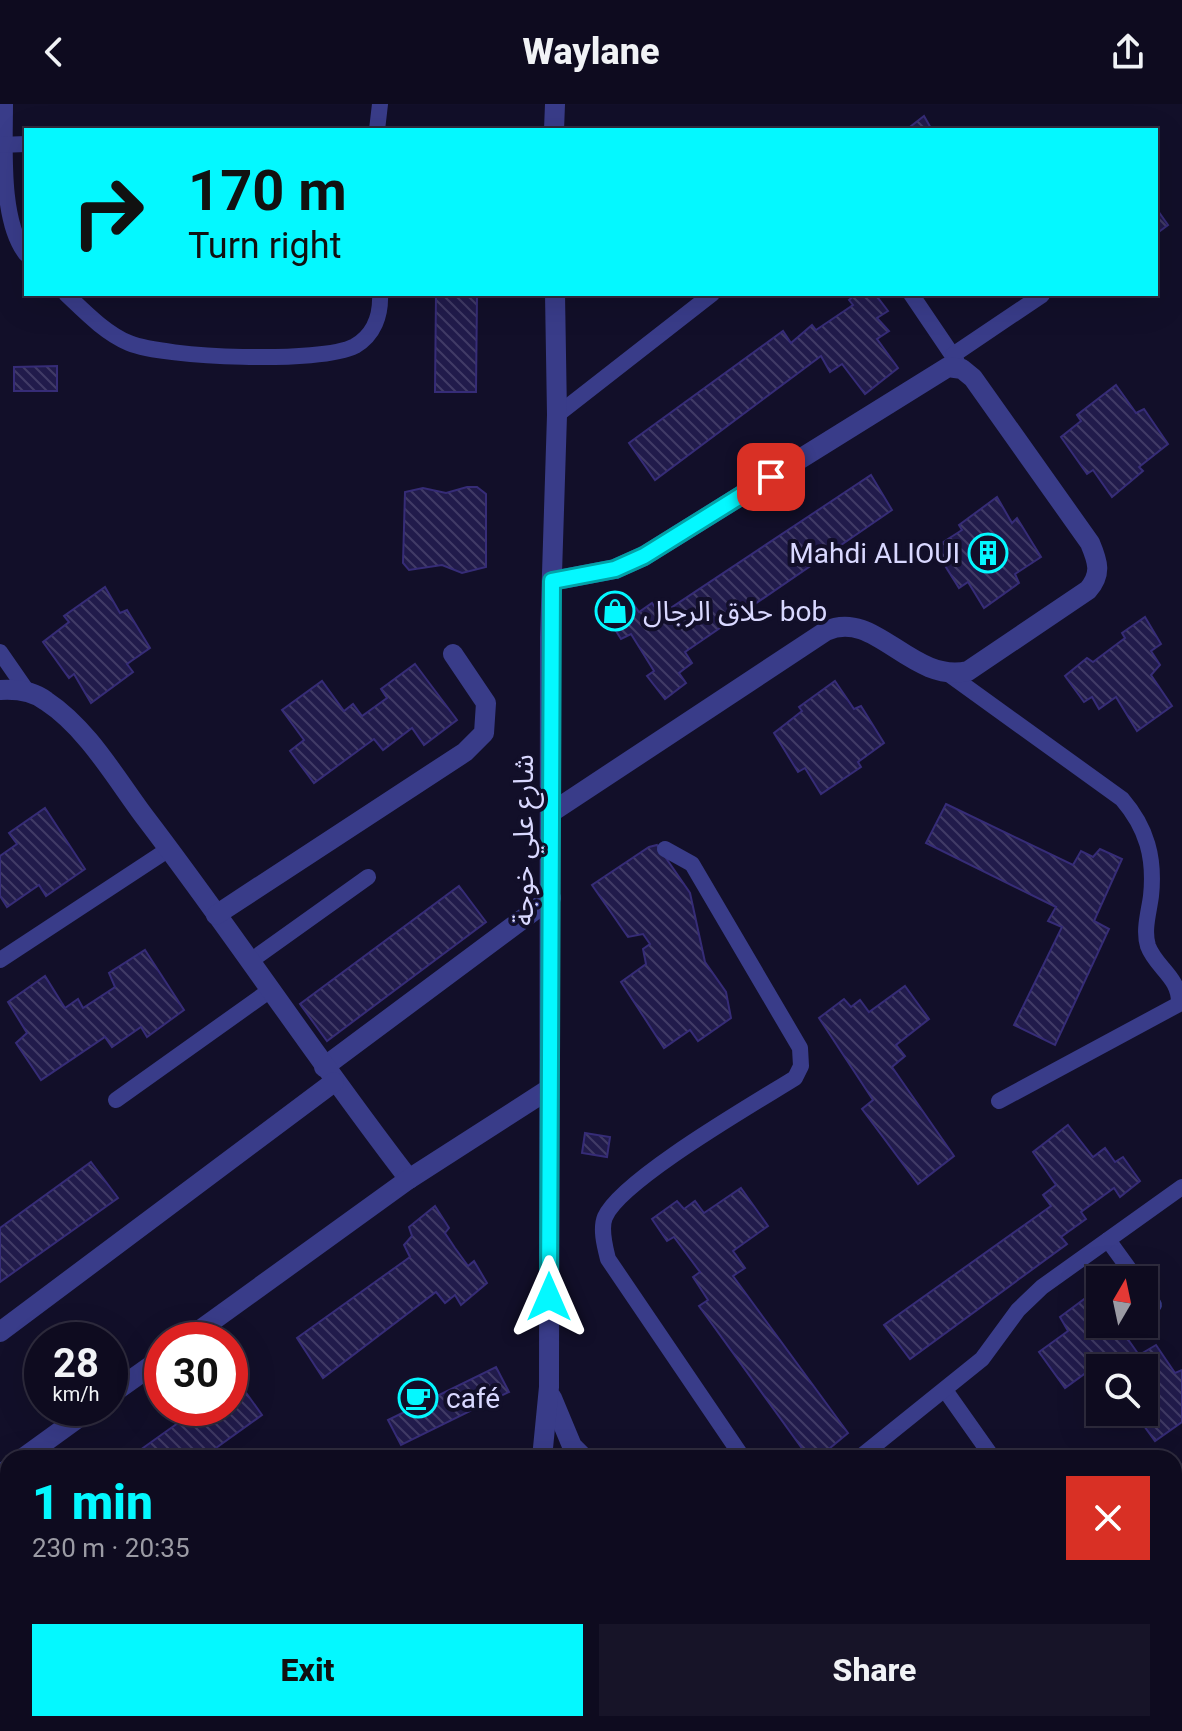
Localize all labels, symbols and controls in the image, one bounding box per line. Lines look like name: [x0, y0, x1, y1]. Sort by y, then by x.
icon: back: [32, 30, 76, 74]
icon: share: [1106, 30, 1150, 74]
text: Waylane: [523, 31, 659, 73]
text: 170 m: [188, 158, 347, 224]
icon: right: [56, 160, 160, 264]
text: Turn right: [188, 225, 341, 267]
pin: [737, 443, 805, 511]
icon: arrive: [749, 455, 793, 499]
building icon: Mahdi ALIOUI: [967, 532, 1009, 574]
place label: Mahdi ALIOUI: [789, 537, 960, 570]
shop icon: حلاق الرجال bob: [594, 590, 636, 632]
place label: حلاق الرجال bob: [643, 595, 827, 628]
street label: شارع علي خوجة: [507, 754, 544, 926]
position arrow: [507, 1255, 591, 1339]
north arrow: [1086, 1266, 1158, 1338]
map controls: [1086, 1266, 1158, 1426]
speed limit sign: 30: [144, 1322, 248, 1426]
text: 28: [53, 1340, 99, 1387]
button: search: [1086, 1354, 1158, 1426]
cafe icon: café: [397, 1377, 439, 1419]
text: km/h: [53, 1382, 99, 1406]
place label: café: [446, 1382, 500, 1415]
text: 1 min: [32, 1474, 153, 1531]
button: close: [1066, 1476, 1150, 1560]
text: 230 m · 20:35: [32, 1533, 190, 1563]
button: Exit: [32, 1624, 583, 1716]
button: Share: [599, 1624, 1150, 1716]

